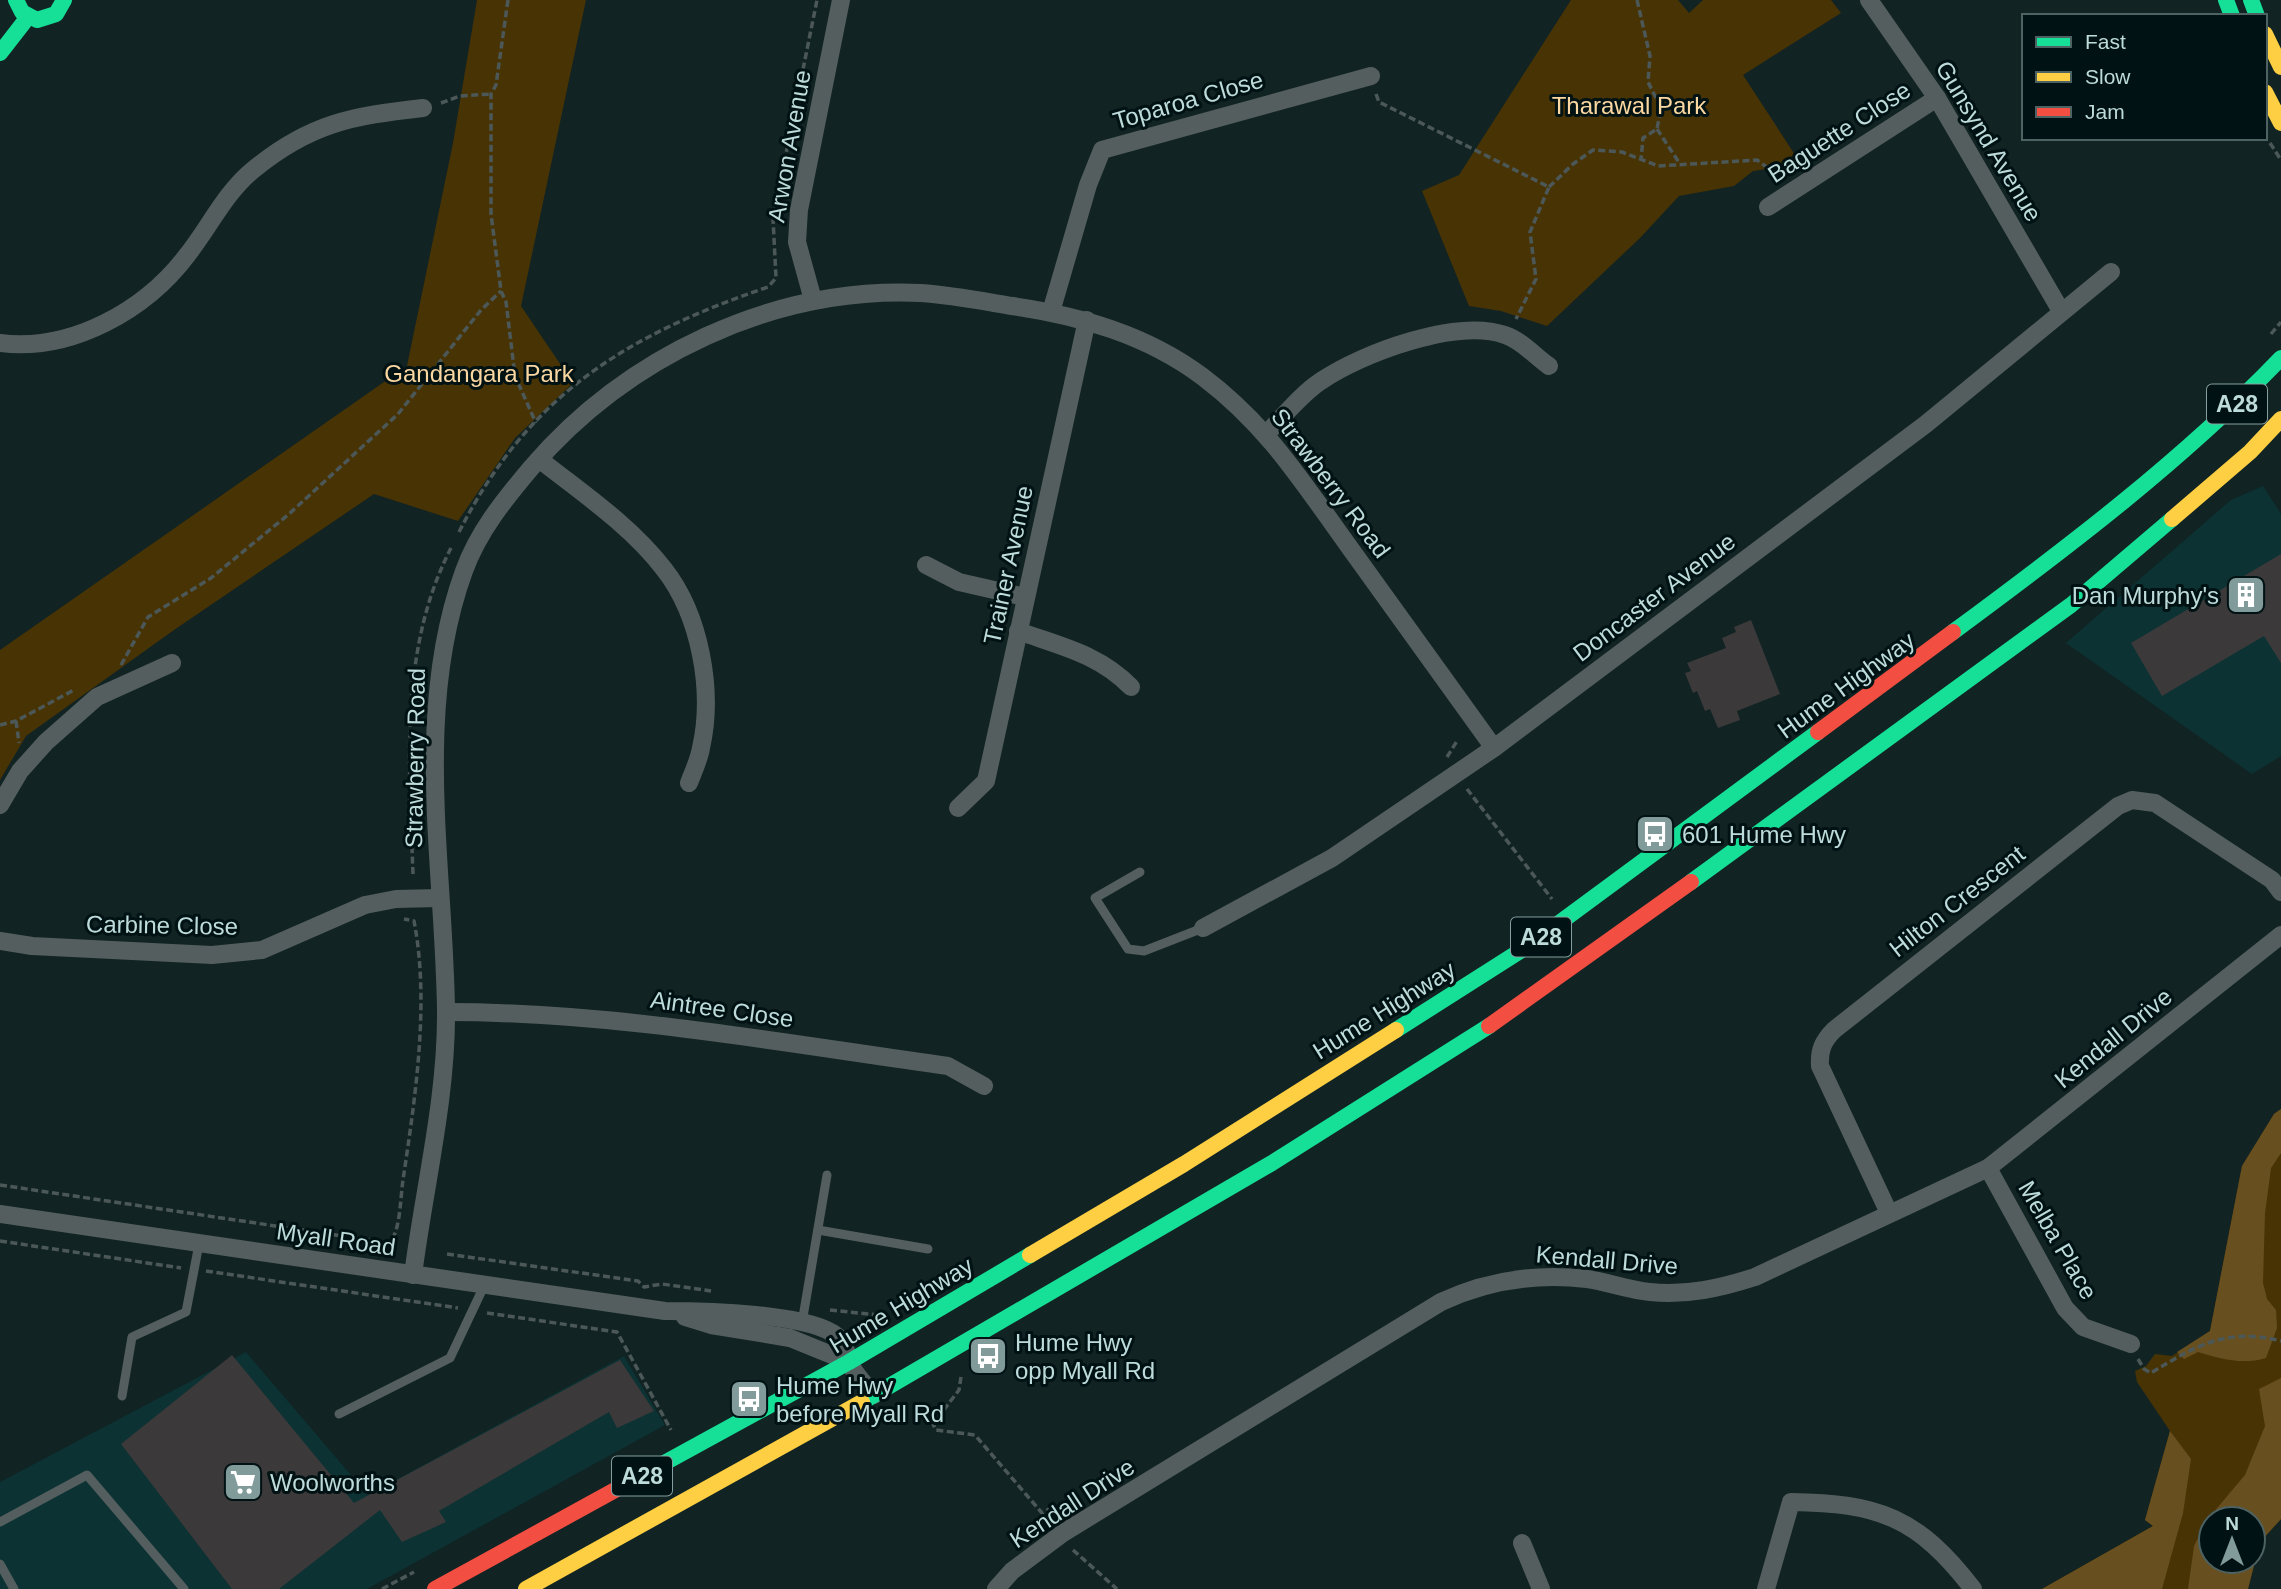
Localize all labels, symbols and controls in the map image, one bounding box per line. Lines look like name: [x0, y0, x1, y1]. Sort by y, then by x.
legend: [2022, 14, 2267, 140]
text: Fast: [2085, 30, 2126, 53]
street label: Gunsynd Avenue: [1930, 56, 2048, 226]
text: Slow: [2085, 65, 2131, 88]
street label: Toparoa Close: [1110, 66, 1266, 134]
street label: Arwon Avenue: [762, 68, 816, 224]
street label: Baguette Close: [1763, 76, 1915, 188]
park label: Tharawal Park: [1552, 92, 1707, 119]
text: Jam: [2085, 100, 2125, 123]
park label: Gandangara Park: [384, 360, 575, 387]
road number: A28: [2207, 384, 2267, 424]
street label: Strawberry Road: [1266, 403, 1396, 563]
street label: Trainer Avenue: [978, 483, 1038, 647]
street label: Doncaster Avenue: [1568, 527, 1740, 667]
building icon: Dan Murphy's: [2225, 574, 2267, 616]
place label: Dan Murphy's: [2072, 582, 2219, 609]
street label: Hume Highway: [1772, 626, 1920, 744]
street label: Strawberry Road: [400, 668, 430, 848]
bus stop icon: 601 Hume Hwy: [1634, 813, 1676, 855]
place label: 601 Hume Hwy: [1682, 821, 1846, 848]
street label: Hilton Crescent: [1884, 840, 2030, 962]
street label: Carbine Close: [86, 910, 238, 940]
road number: A28: [1511, 918, 1571, 956]
street label: Hume Highway: [1308, 955, 1460, 1065]
street label: Kendall Drive: [2049, 983, 2177, 1093]
street label: Aintree Close: [649, 986, 795, 1032]
street label: Melba Place: [2013, 1176, 2103, 1304]
street label: Myall Road: [275, 1217, 397, 1261]
street label: Kendall Drive: [1535, 1240, 1679, 1280]
street label: Hume Highway: [824, 1252, 978, 1358]
place label: Hume Hwy opp Myall Rd: [1015, 1329, 1155, 1384]
bus stop icon: Hume Hwy opp Myall Rd: [967, 1335, 1009, 1377]
place label: Hume Hwy before Myall Rd: [776, 1372, 944, 1427]
bus stop icon: Hume Hwy before Myall Rd: [728, 1378, 770, 1420]
street label: Kendall Drive: [1005, 1453, 1139, 1553]
road number: A28: [612, 1456, 672, 1496]
supermarket icon: Woolworths: [222, 1461, 264, 1503]
place label: Woolworths: [270, 1469, 395, 1496]
north arrow: [2197, 1505, 2267, 1575]
text: N: [2225, 1513, 2239, 1534]

